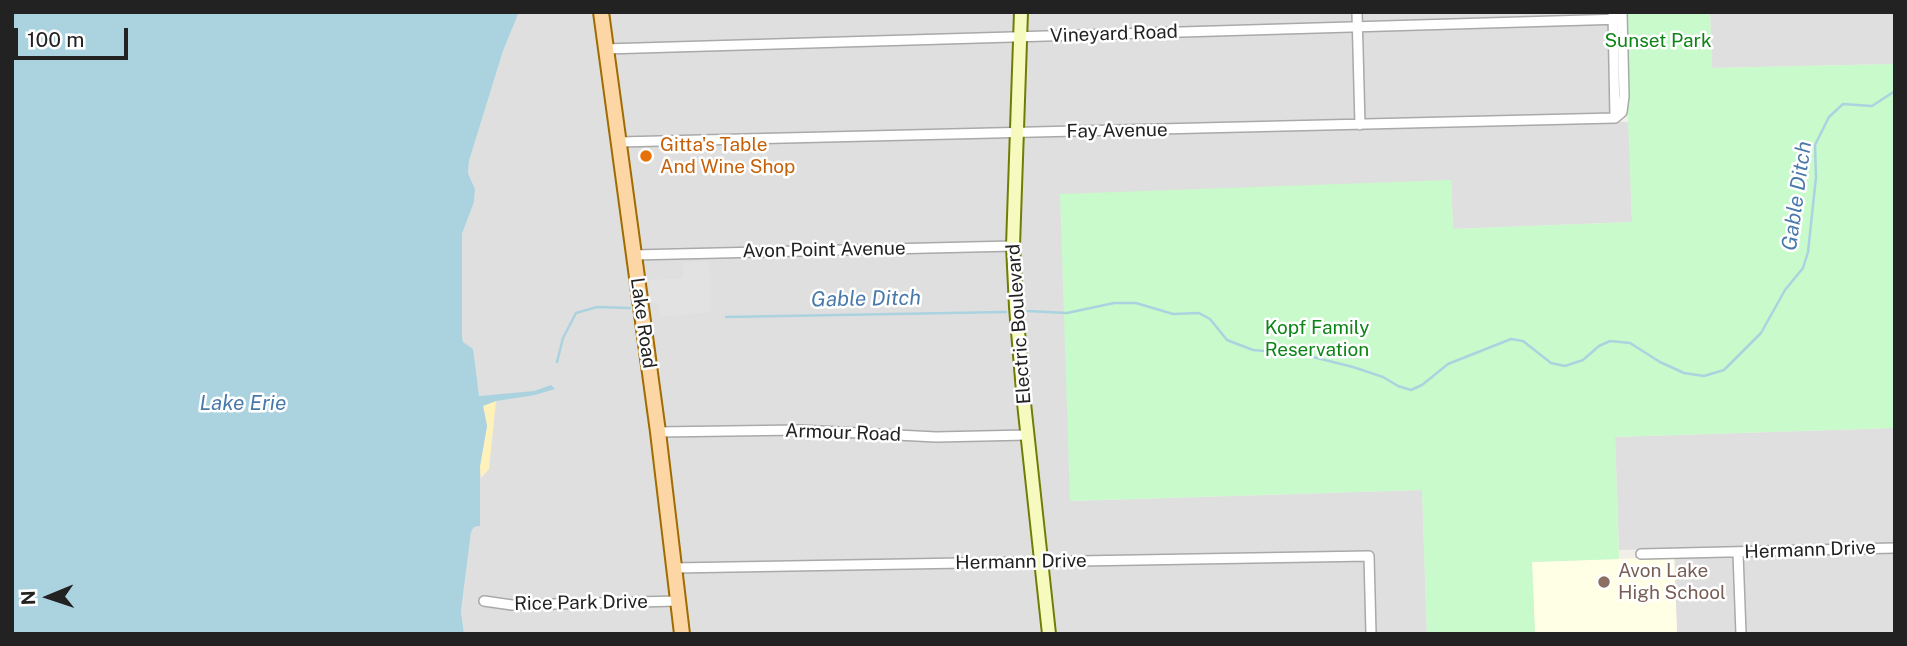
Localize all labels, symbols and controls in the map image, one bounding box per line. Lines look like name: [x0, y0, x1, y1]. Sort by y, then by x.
scale bar: [18, 14, 131, 58]
street label: Vineyard Road: [1050, 20, 1178, 48]
text: 100 m: [27, 27, 84, 52]
park label: Sunset Park: [1604, 30, 1712, 52]
street label: Fay Avenue: [1066, 119, 1168, 143]
place label: Gitta's Table And Wine Shop: [660, 134, 795, 178]
water label: Gable Ditch: [1777, 140, 1817, 252]
marker: Gitta's Table And Wine Shop: [638, 148, 654, 164]
street label: Avon Point Avenue: [742, 237, 906, 263]
street label: Electric Boulevard: [1002, 243, 1036, 405]
street label: Lake Road: [625, 276, 661, 370]
water label: Gable Ditch: [811, 285, 921, 313]
park label: Kopf Family Reservation: [1265, 317, 1369, 361]
water label: Lake Erie: [200, 391, 286, 417]
street label: Armour Road: [785, 420, 901, 446]
street label: Hermann Drive: [1744, 536, 1876, 564]
street label: Hermann Drive: [955, 549, 1087, 575]
place label: Avon Lake High School: [1618, 560, 1726, 604]
north arrow: [14, 562, 84, 632]
marker: Avon Lake High School: [1596, 574, 1612, 590]
text: N: [17, 590, 39, 606]
street label: Rice Park Drive: [514, 590, 648, 616]

